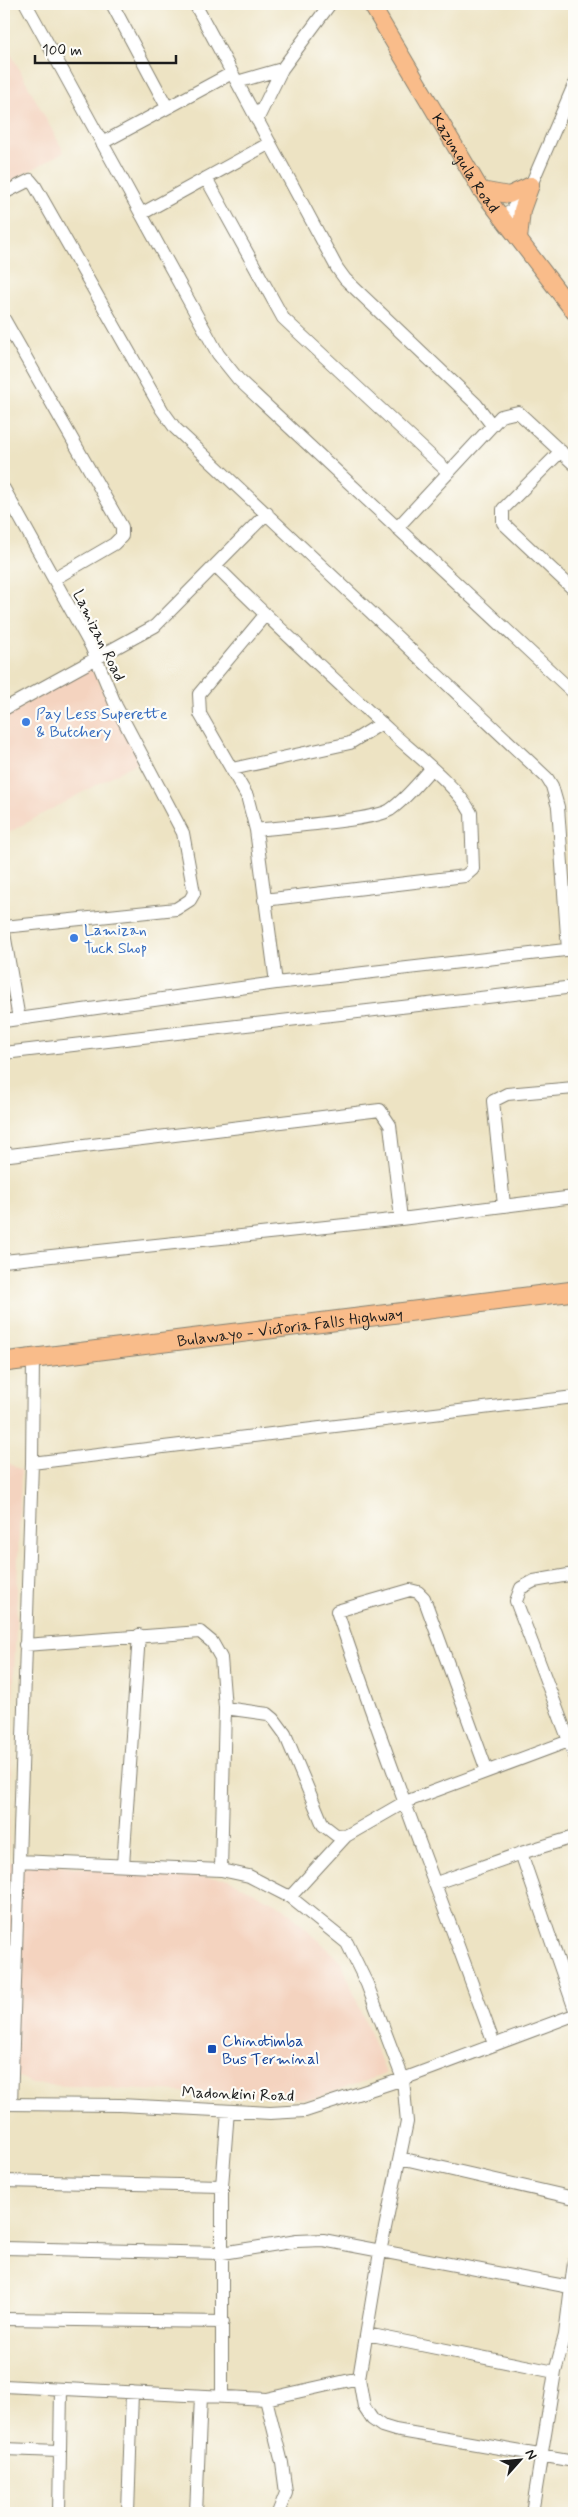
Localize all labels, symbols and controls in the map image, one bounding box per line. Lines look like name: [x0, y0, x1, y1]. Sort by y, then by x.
scale bar: [35, 32, 176, 64]
text: 100 m: [42, 41, 82, 61]
street label: Kazungula Road: [426, 110, 504, 218]
street label: Lamizan Road: [67, 586, 130, 685]
place label: Pay Less Superette & Butchery: [36, 704, 168, 743]
marker: Pay Less Superette & Butchery: [20, 716, 32, 728]
place label: Lamizan Tuck Shop: [84, 920, 147, 959]
marker: Lamizan Tuck Shop: [68, 932, 80, 944]
street label: Bulawayo - Victoria Falls Highway: [176, 1303, 404, 1352]
place label: Chinotimba Bus Terminal: [222, 2031, 319, 2070]
marker: Chinotimba Bus Terminal: [206, 2043, 218, 2055]
street label: Madonkini Road: [181, 2082, 295, 2107]
north arrow: [496, 2434, 546, 2484]
text: N: [521, 2446, 541, 2463]

